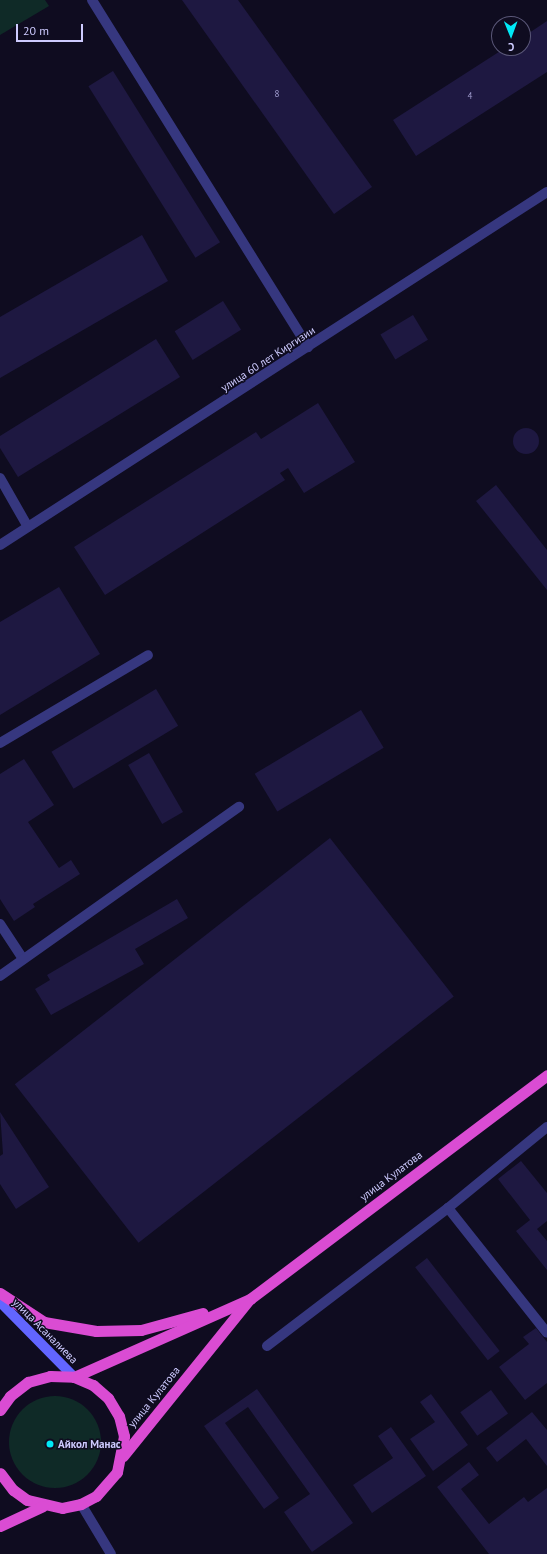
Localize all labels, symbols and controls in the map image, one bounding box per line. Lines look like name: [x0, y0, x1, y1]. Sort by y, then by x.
scale bar: [18, 16, 85, 42]
north arrow: [491, 16, 531, 56]
text: 20 m: [23, 23, 49, 38]
text: С: [508, 40, 514, 54]
house number: 8: [275, 89, 279, 99]
house number: 4: [468, 91, 472, 101]
street label: улица 60 лет Киргизии: [218, 324, 318, 394]
street label: улица Кулатова: [357, 1148, 425, 1204]
street label: улица Асаналиева: [10, 1296, 80, 1366]
street label: улица Кулатова: [125, 1364, 183, 1430]
place label: Айкол Манас: [58, 1437, 121, 1451]
marker: Айкол Манас: [45, 1439, 55, 1449]

